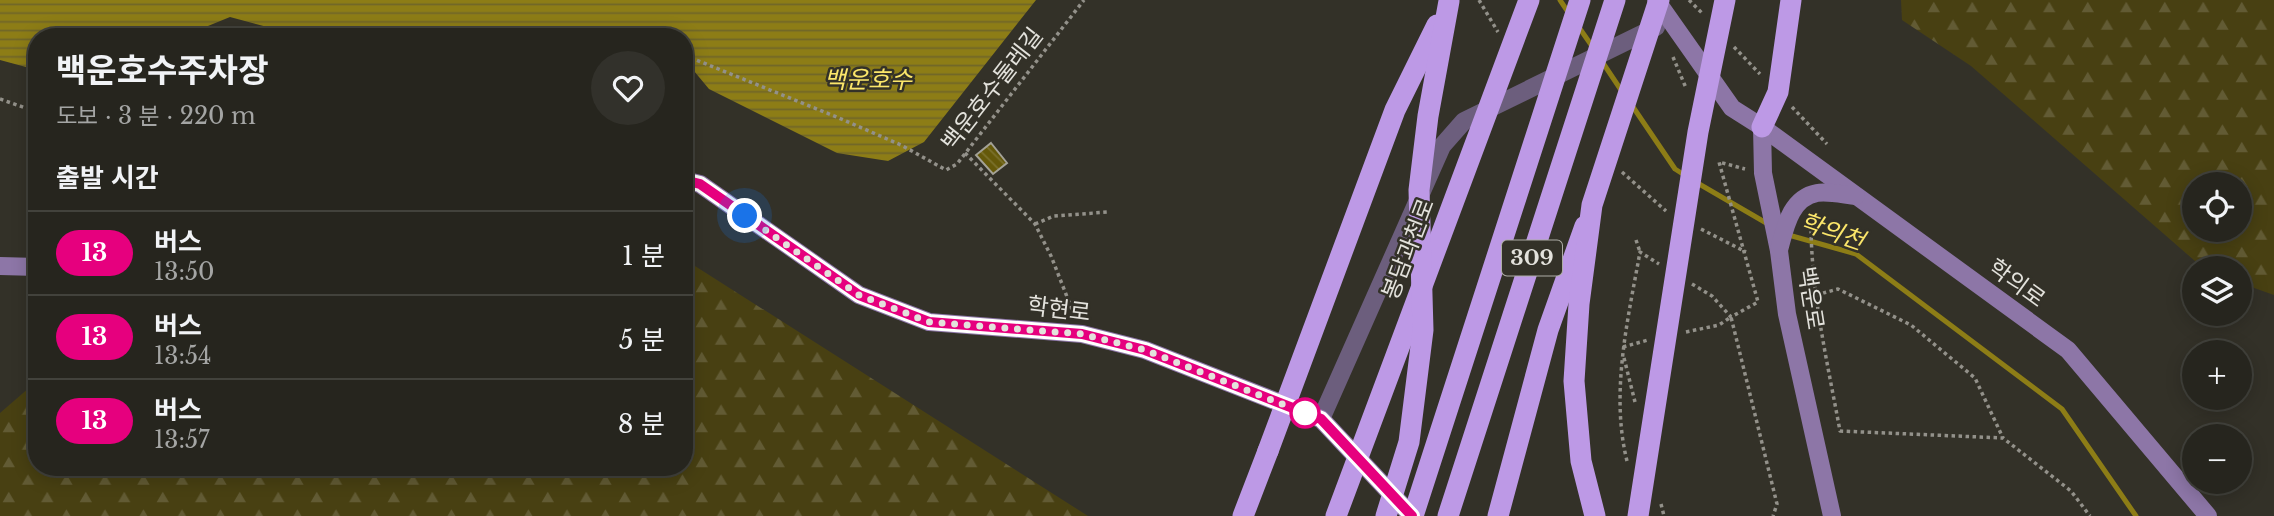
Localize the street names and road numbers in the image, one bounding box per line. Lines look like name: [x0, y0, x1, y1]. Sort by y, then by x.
street label: 백운호수둘레길: [935, 22, 1049, 156]
street label: 봉담과천로: [1376, 195, 1440, 303]
road number: 309: [1502, 240, 1562, 276]
street label: 학의로: [1983, 253, 2051, 313]
street label: 백운로: [1792, 264, 1830, 332]
street label: 학현로: [1026, 291, 1092, 327]

